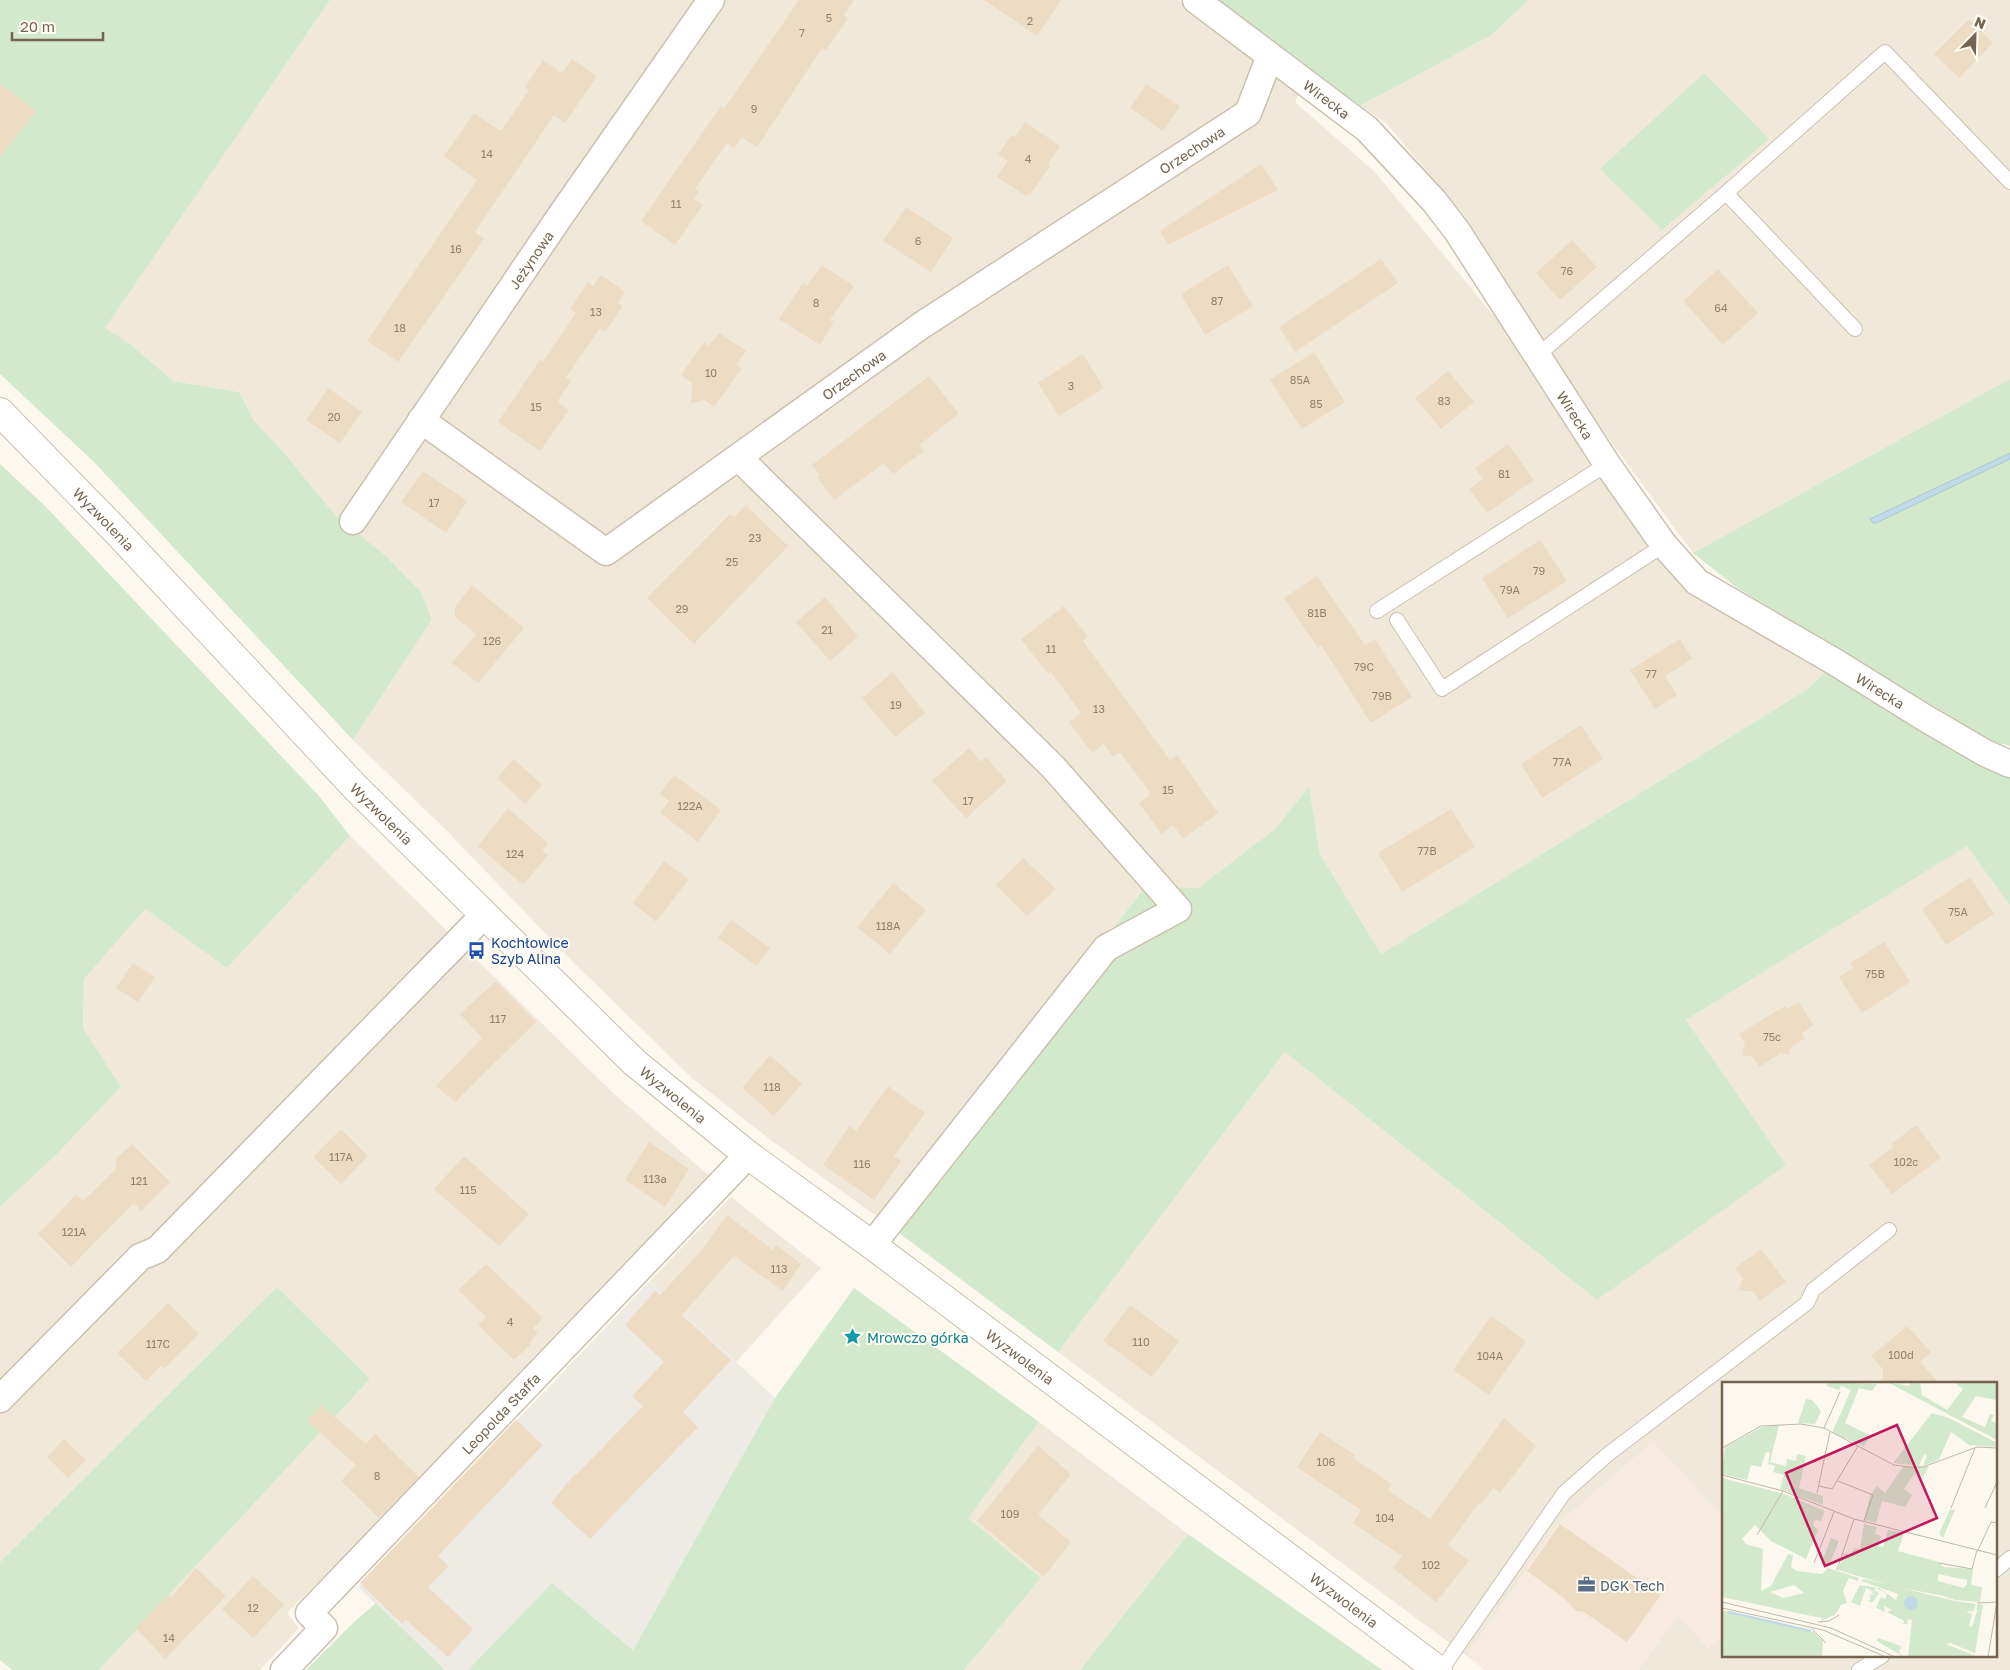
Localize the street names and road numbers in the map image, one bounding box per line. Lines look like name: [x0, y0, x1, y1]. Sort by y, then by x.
street label: Wirecka: [1300, 76, 1354, 122]
street label: Orzechowa: [1156, 122, 1228, 177]
street label: Jeżynowa: [505, 227, 556, 292]
street label: Orzechowa: [818, 345, 889, 403]
street label: Wirecka: [1554, 388, 1597, 442]
street label: Wyzwolenia: [70, 484, 138, 554]
street label: Wirecka: [1853, 669, 1908, 712]
street label: Wyzwolenia: [347, 779, 417, 848]
street label: Wyzwolenia: [637, 1062, 710, 1126]
street label: Wyzwolenia: [983, 1325, 1058, 1387]
street label: Leopolda Staffa: [458, 1369, 543, 1457]
street label: Wyzwolenia: [1307, 1568, 1382, 1631]

